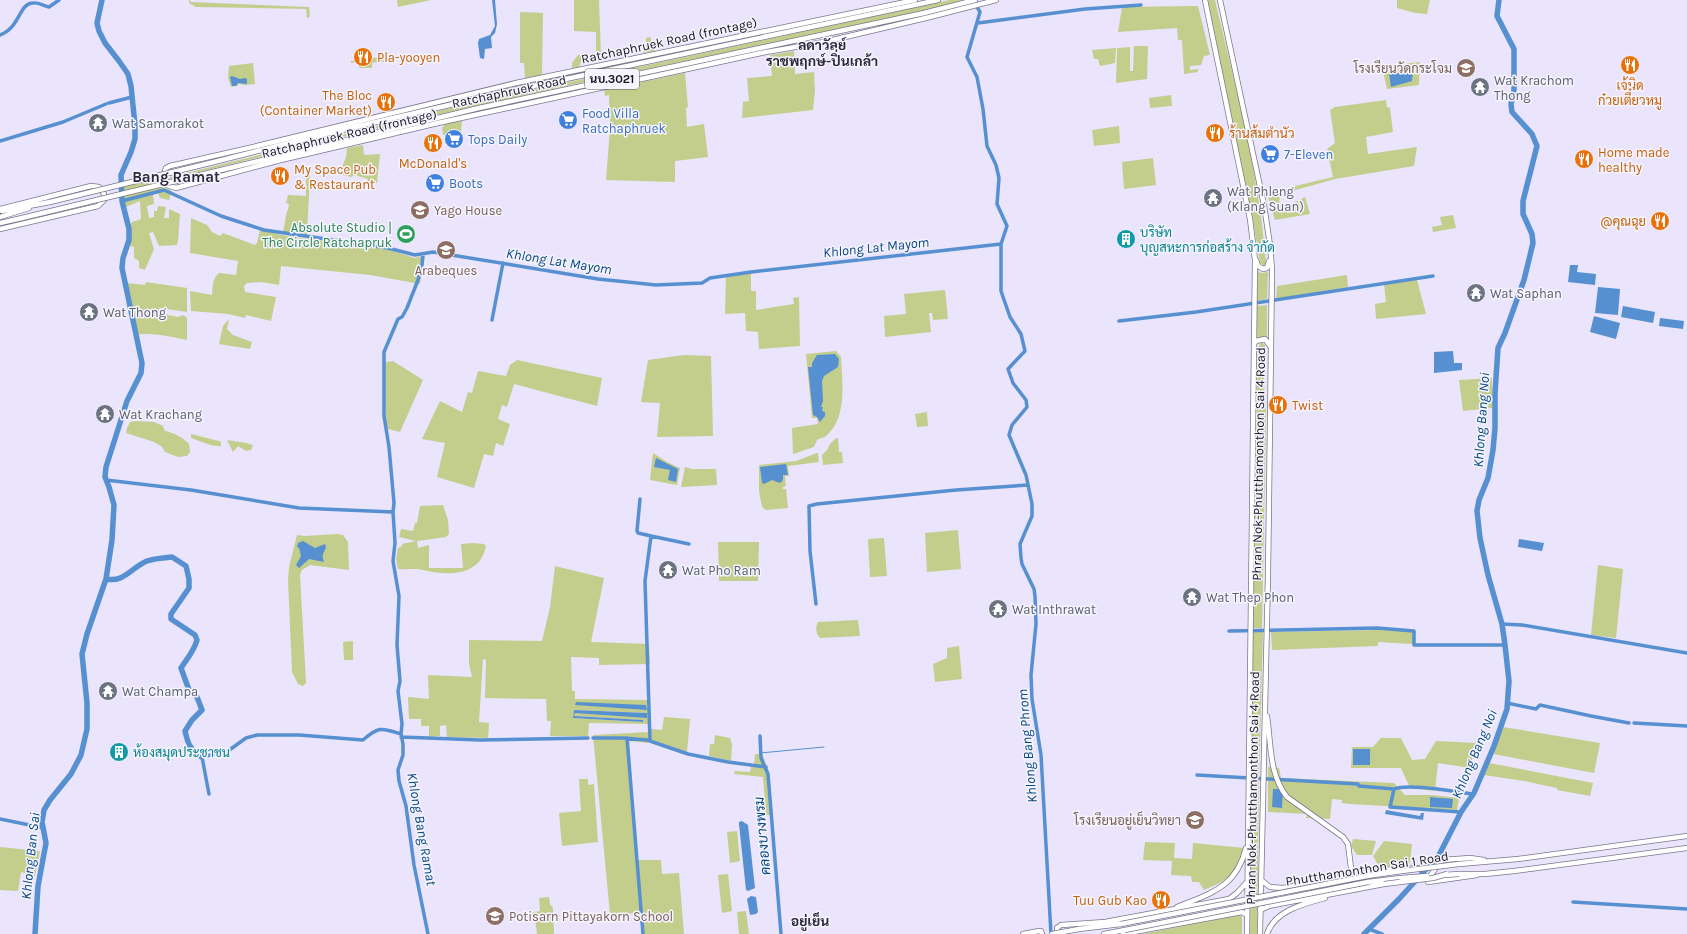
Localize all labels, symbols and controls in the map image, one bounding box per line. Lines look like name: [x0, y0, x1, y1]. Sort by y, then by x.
street label: Ratchaphruek Road (frontage): [580, 15, 758, 66]
district label: ลดาวัลย์ ราชพฤกษ์-ปิ่นเกล้า: [766, 36, 878, 70]
restaurant icon: Pla-yooyen: [352, 46, 374, 68]
place label: Pla-yooyen: [377, 50, 440, 65]
restaurant icon: เจ้นิด ก๋วยเตี๋ยวหมู: [1619, 54, 1641, 76]
school or university icon: โรงเรียนวัดกระโจม: [1455, 57, 1477, 79]
place label: โรงเรียนวัดกระโจม: [1353, 59, 1452, 76]
road number: นบ.3021: [585, 69, 639, 89]
street label: Ratchaphruek Road: [450, 72, 568, 111]
place label: Wat Krachom Thong: [1494, 73, 1574, 103]
temple icon: Wat Krachom Thong: [1469, 76, 1491, 98]
place label: เจ้นิด ก๋วยเตี๋ยวหมู: [1598, 76, 1662, 110]
place label: The Bloc (Container Market): [260, 88, 372, 118]
restaurant icon: The Bloc (Container Market): [375, 91, 397, 113]
street label: Ratchaphruek Road (frontage): [260, 106, 438, 161]
place label: Food Villa Ratchaphruek: [582, 106, 666, 136]
supermarket icon: Food Villa Ratchaphruek: [557, 109, 579, 131]
temple icon: Wat Samorakot: [87, 112, 109, 134]
place label: Wat Samorakot: [112, 116, 204, 131]
restaurant icon: ร้านส้มตำนัว: [1204, 122, 1226, 144]
place label: ร้านส้มตำนัว: [1229, 124, 1295, 141]
supermarket icon: Tops Daily: [443, 128, 465, 150]
restaurant icon: McDonald's: [422, 132, 444, 154]
place label: Tops Daily: [468, 132, 527, 147]
supermarket icon: 7-Eleven: [1259, 143, 1281, 165]
place label: Home made healthy: [1598, 145, 1670, 175]
place label: 7-Eleven: [1284, 147, 1333, 162]
restaurant icon: Home made healthy: [1573, 148, 1595, 170]
place label: McDonald's: [399, 156, 467, 171]
place label: My Space Pub & Restaurant: [294, 162, 376, 192]
restaurant icon: My Space Pub & Restaurant: [269, 165, 291, 187]
district label: Bang Ramat: [132, 168, 220, 186]
supermarket icon: Boots: [424, 172, 446, 194]
place label: Boots: [449, 176, 483, 191]
place label: Wat Phleng (Klang Suan): [1227, 184, 1304, 214]
temple icon: Wat Phleng (Klang Suan): [1202, 187, 1224, 209]
school or university icon: Yago House: [409, 199, 431, 221]
place label: Yago House: [434, 203, 503, 218]
restaurant icon: @คุณฉุย: [1649, 210, 1671, 232]
place label: @คุณฉุย: [1600, 214, 1646, 231]
place label: Absolute Studio | The Circle Ratchapruk: [262, 220, 392, 250]
sports icon: Absolute Studio | The Circle Ratchapruk: [395, 223, 417, 245]
place label: บริษัท บุญสหะการก่อสร้าง จำกัด: [1140, 224, 1275, 257]
building icon: บริษัท บุญสหะการก่อสร้าง จำกัด: [1115, 228, 1137, 250]
water label: Khlong Lat Mayom: [822, 233, 930, 262]
school or university icon: Arabeques: [435, 239, 457, 261]
water label: Khlong Lat Mayom: [505, 245, 613, 278]
place label: Arabeques: [415, 263, 478, 279]
temple icon: Wat Saphan: [1465, 282, 1487, 304]
place label: Wat Saphan: [1490, 286, 1562, 301]
temple icon: Wat Thong: [78, 301, 100, 323]
place label: Wat Thong: [103, 305, 167, 320]
street label: Phran Nok-Phutthamonthon Sai 4 Road: [1249, 347, 1268, 581]
water label: Khlong Bang Noi: [1470, 372, 1493, 468]
restaurant icon: Twist: [1267, 394, 1289, 416]
place label: Twist: [1292, 398, 1323, 413]
temple icon: Wat Krachang: [94, 403, 116, 425]
place label: Wat Krachang: [119, 407, 203, 422]
temple icon: Wat Pho Ram: [657, 559, 679, 581]
place label: Wat Pho Ram: [682, 563, 761, 578]
temple icon: Wat Thep Phon: [1181, 586, 1203, 608]
place label: Wat Thep Phon: [1206, 590, 1294, 605]
temple icon: Wat Inthrawat: [987, 598, 1009, 620]
place label: Wat Inthrawat: [1012, 602, 1096, 617]
street label: Phran Nok-Phutthamonthon Sai 4 Road: [1243, 671, 1262, 905]
temple icon: Wat Champa: [97, 680, 119, 702]
place label: Wat Champa: [122, 684, 198, 699]
water label: Khlong Bang Phrom: [1014, 688, 1041, 804]
water label: Khlong Bang Noi: [1448, 707, 1501, 801]
building icon: ห้องสมุดประชาชน: [108, 741, 130, 763]
place label: ห้องสมุดประชาชน: [133, 743, 230, 762]
water label: Khlong Bang Ramat: [403, 771, 440, 887]
water label: คลองบางพรม: [751, 796, 774, 876]
school or university icon: โรงเรียนอยู่เย็นวิทยา: [1184, 809, 1206, 831]
place label: โรงเรียนอยู่เย็นวิทยา: [1073, 811, 1181, 830]
water label: Khlong Ban Sai: [17, 812, 44, 900]
street label: Phutthamonthon Sai 1 Road: [1284, 848, 1450, 889]
restaurant icon: Tuu Gub Kao: [1150, 889, 1172, 911]
place label: Tuu Gub Kao: [1073, 893, 1147, 908]
school or university icon: Potisarn Pittayakorn School: [484, 905, 506, 927]
place label: Potisarn Pittayakorn School: [509, 909, 673, 924]
district label: อยู่เย็น: [791, 911, 829, 932]

